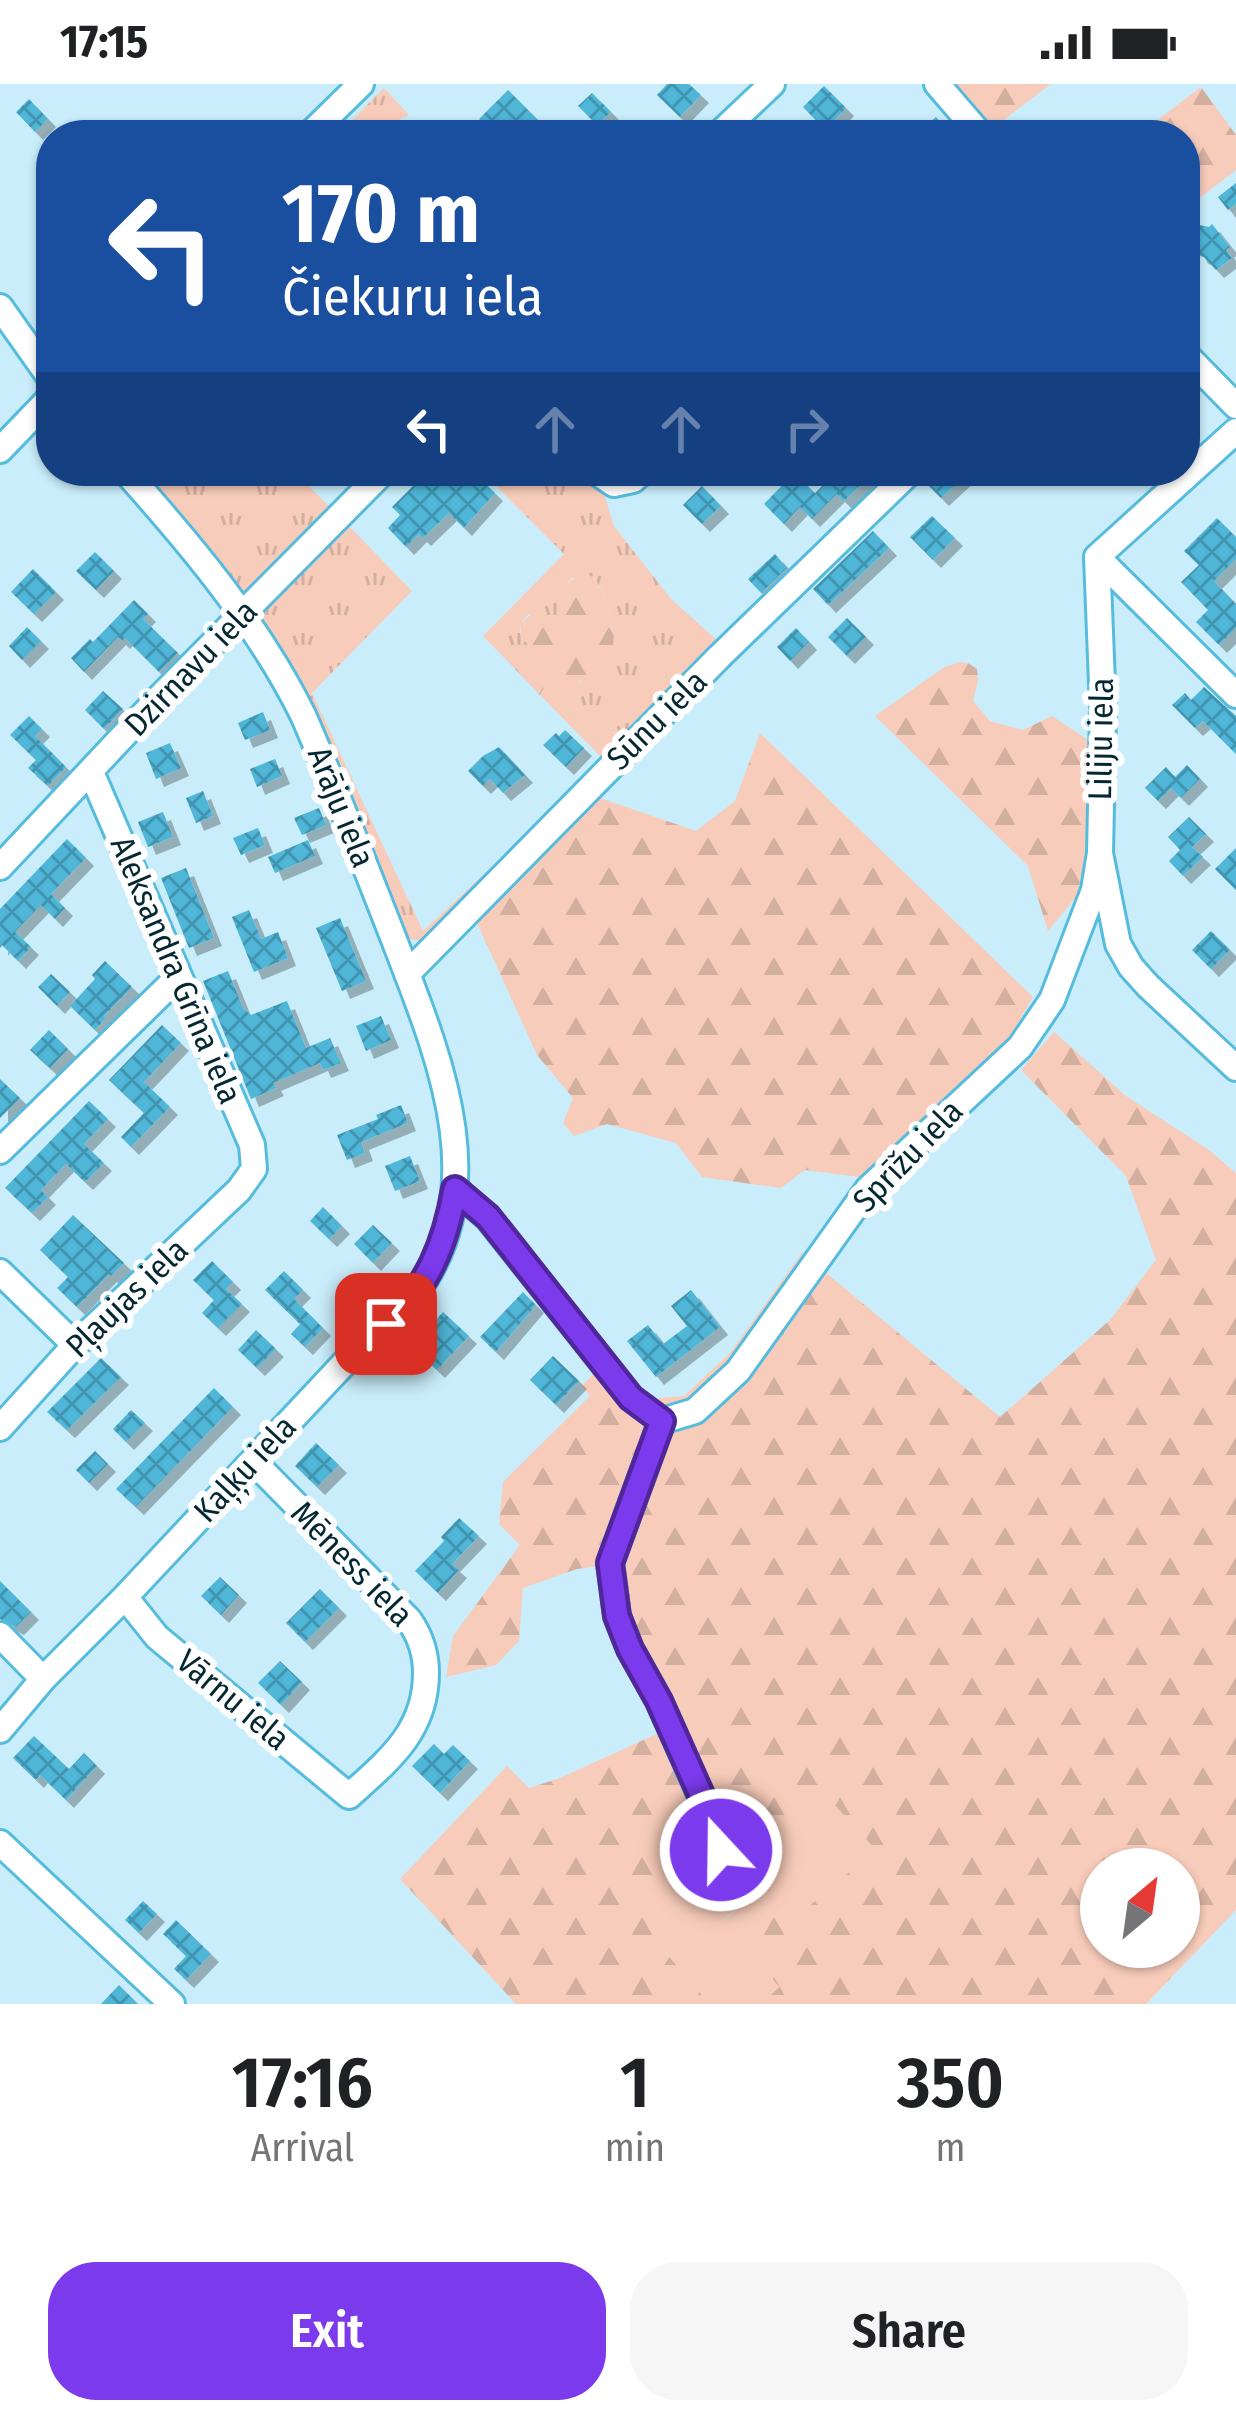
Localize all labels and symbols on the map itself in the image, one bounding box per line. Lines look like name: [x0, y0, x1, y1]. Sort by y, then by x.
street label: Dzirnavu iela: [116, 592, 266, 744]
street label: Sūnu iela: [599, 662, 715, 778]
street label: Liliju iela: [1080, 677, 1122, 801]
street label: Arāju iela: [299, 741, 383, 873]
street label: Aleksandra Grīna iela: [102, 830, 250, 1110]
street label: Sprīžu iela: [845, 1091, 971, 1221]
street label: Pļaujas iela: [58, 1230, 197, 1367]
pin: [335, 1273, 437, 1375]
street label: Kaļķu iela: [185, 1407, 305, 1531]
street label: Mēness iela: [283, 1493, 421, 1635]
street label: Vārnu iela: [168, 1641, 298, 1759]
position arrow: [658, 1787, 784, 1913]
north arrow: [1080, 1848, 1200, 1968]

